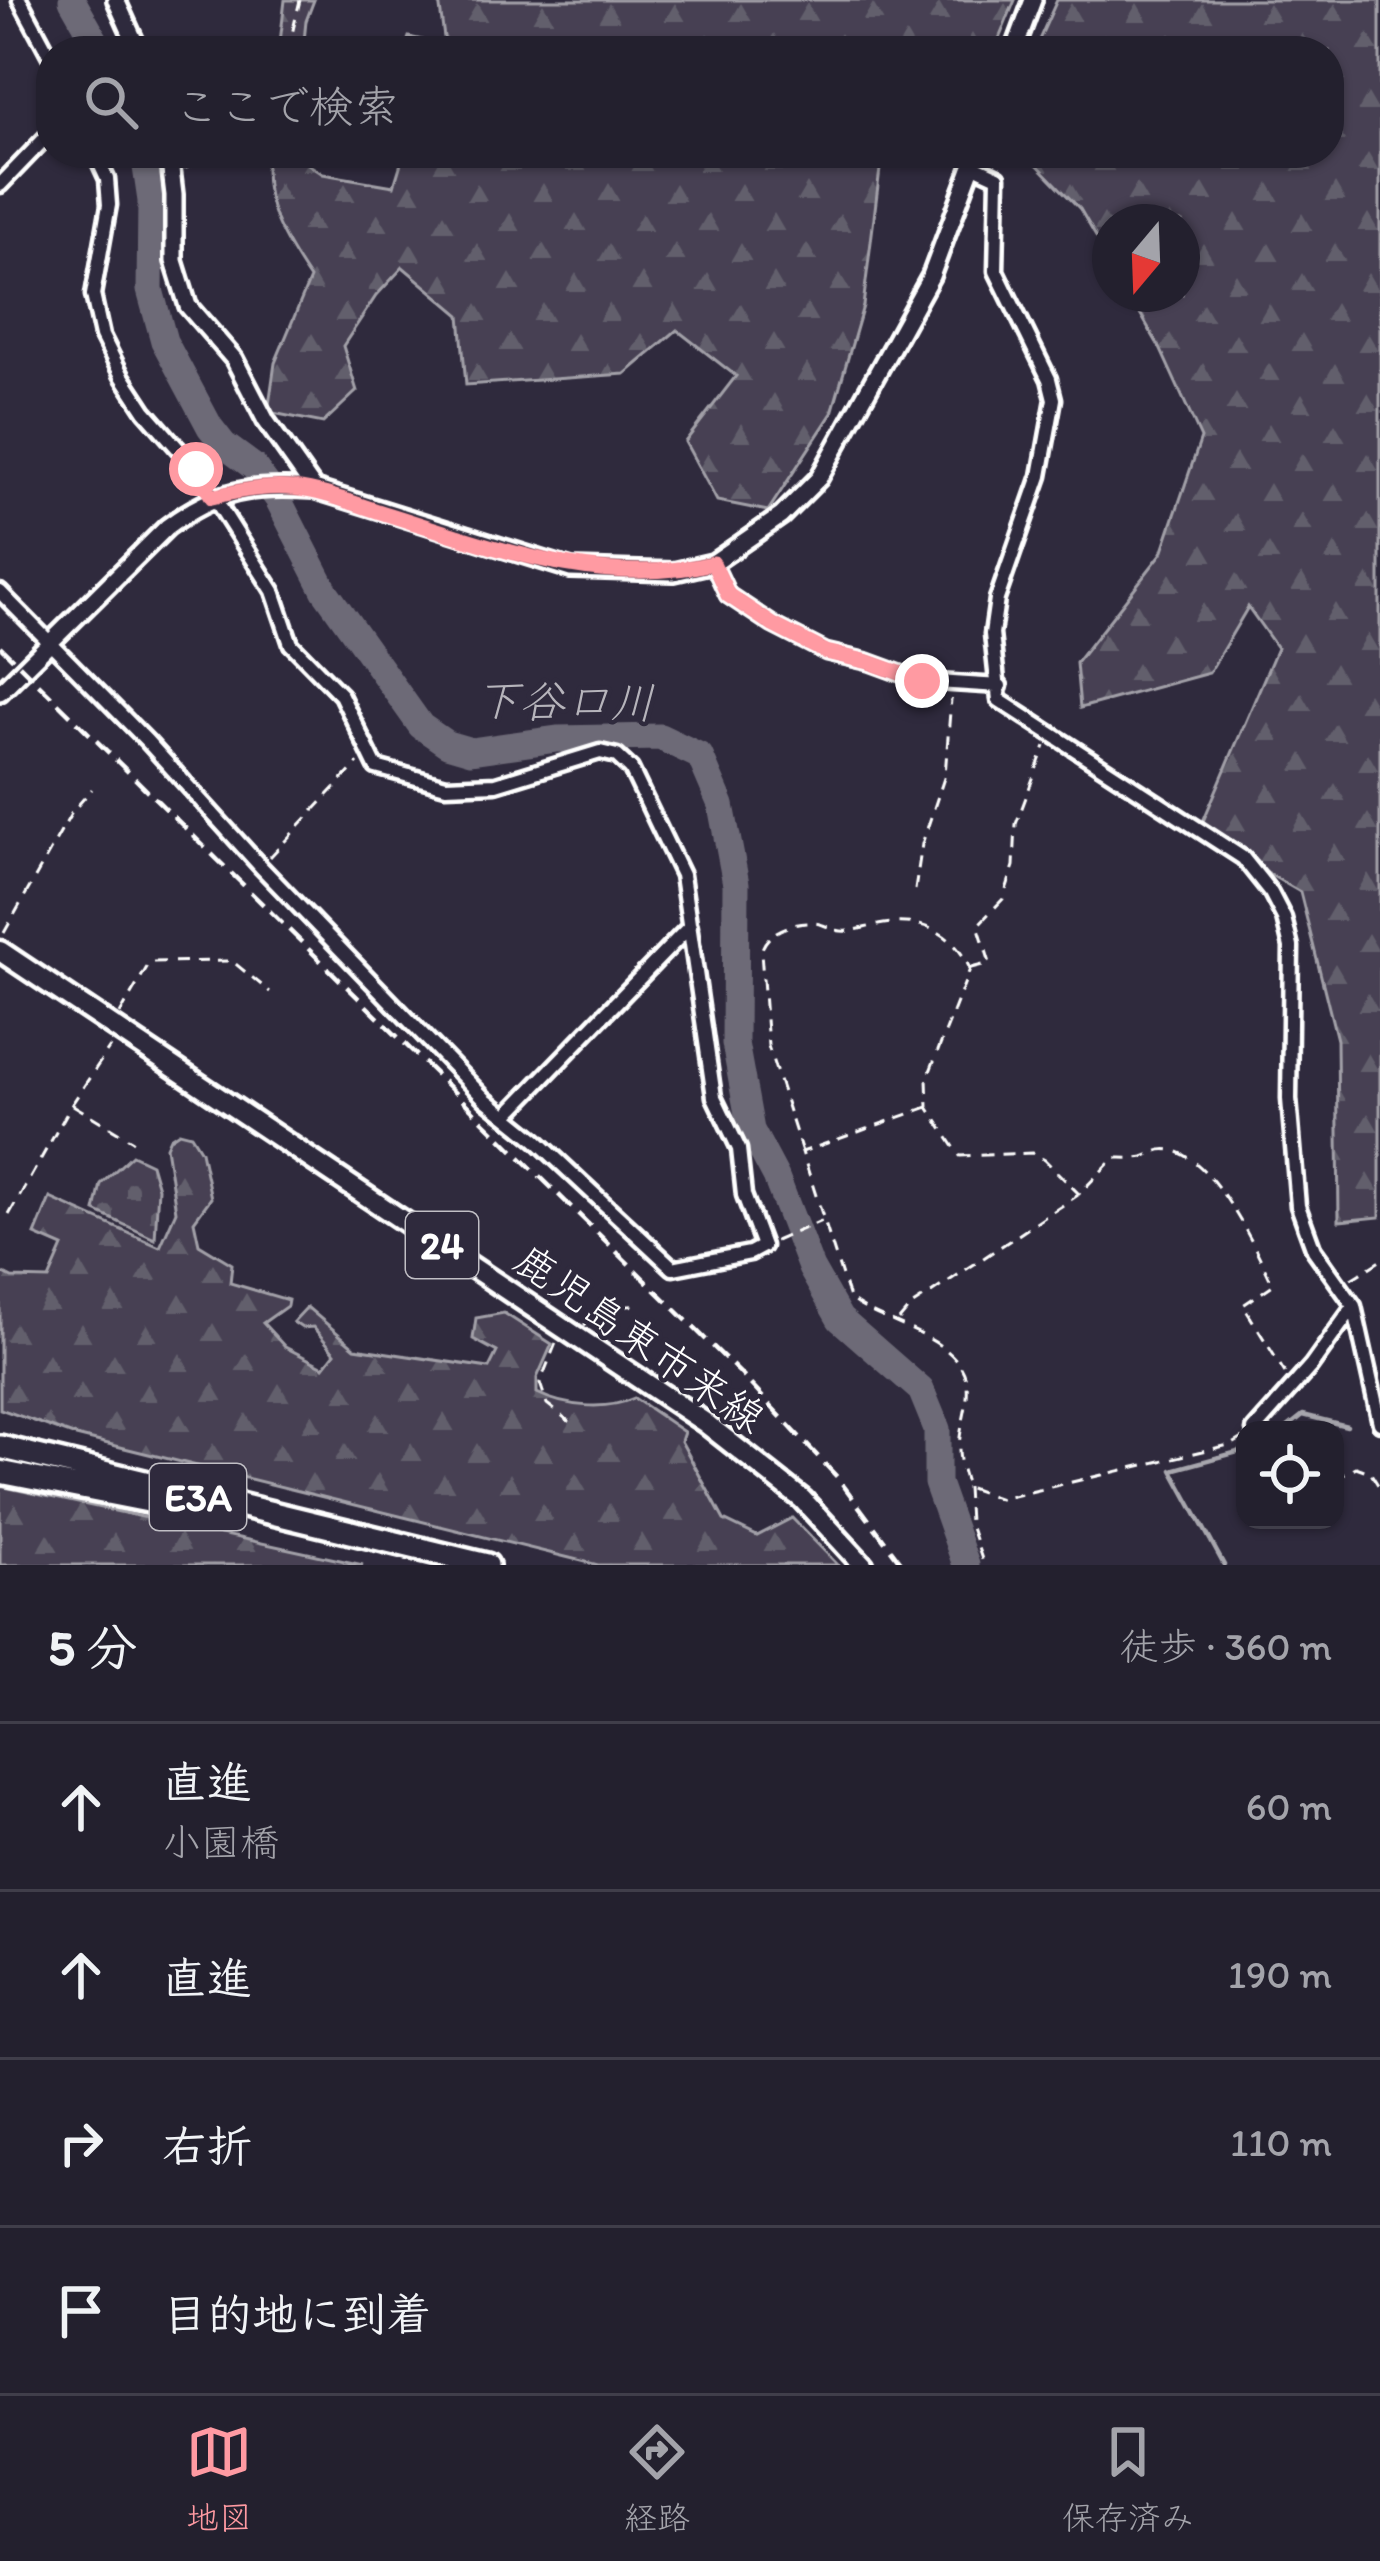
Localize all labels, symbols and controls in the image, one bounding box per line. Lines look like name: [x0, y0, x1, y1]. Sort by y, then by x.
search box: [36, 36, 1344, 168]
icon: search: [78, 69, 144, 135]
text: ここで検索: [174, 79, 399, 133]
north arrow: [1092, 204, 1200, 312]
route start: [169, 442, 223, 496]
route end: [895, 654, 949, 708]
water label: 下谷口川: [475, 672, 655, 730]
road number: 24: [406, 1212, 478, 1278]
street label: 鹿児島東市来線: [505, 1233, 775, 1444]
map controls: [1236, 1421, 1344, 1529]
button: locate: [1236, 1421, 1344, 1529]
road number: E3A: [150, 1464, 246, 1530]
text: 5 分: [48, 1617, 137, 1678]
text: 徒歩 · 360 m: [1120, 1623, 1332, 1670]
text: 直進: [162, 1755, 252, 1809]
icon: ahead: [48, 1774, 114, 1840]
text: 60 m: [1246, 1783, 1332, 1830]
text: 小園橋: [162, 1819, 279, 1866]
icon: ahead: [48, 1942, 114, 2008]
text: 直進: [162, 1951, 252, 2005]
text: 190 m: [1228, 1951, 1332, 1998]
icon: right: [48, 2110, 114, 2176]
text: 右折: [162, 2119, 252, 2173]
text: 110 m: [1230, 2119, 1332, 2166]
icon: arrive: [48, 2278, 114, 2344]
text: 目的地に到着: [162, 2287, 432, 2341]
tab: 地図: [186, 2419, 252, 2539]
tab: 経路: [624, 2419, 690, 2539]
tab: 保存済み: [1062, 2419, 1194, 2539]

